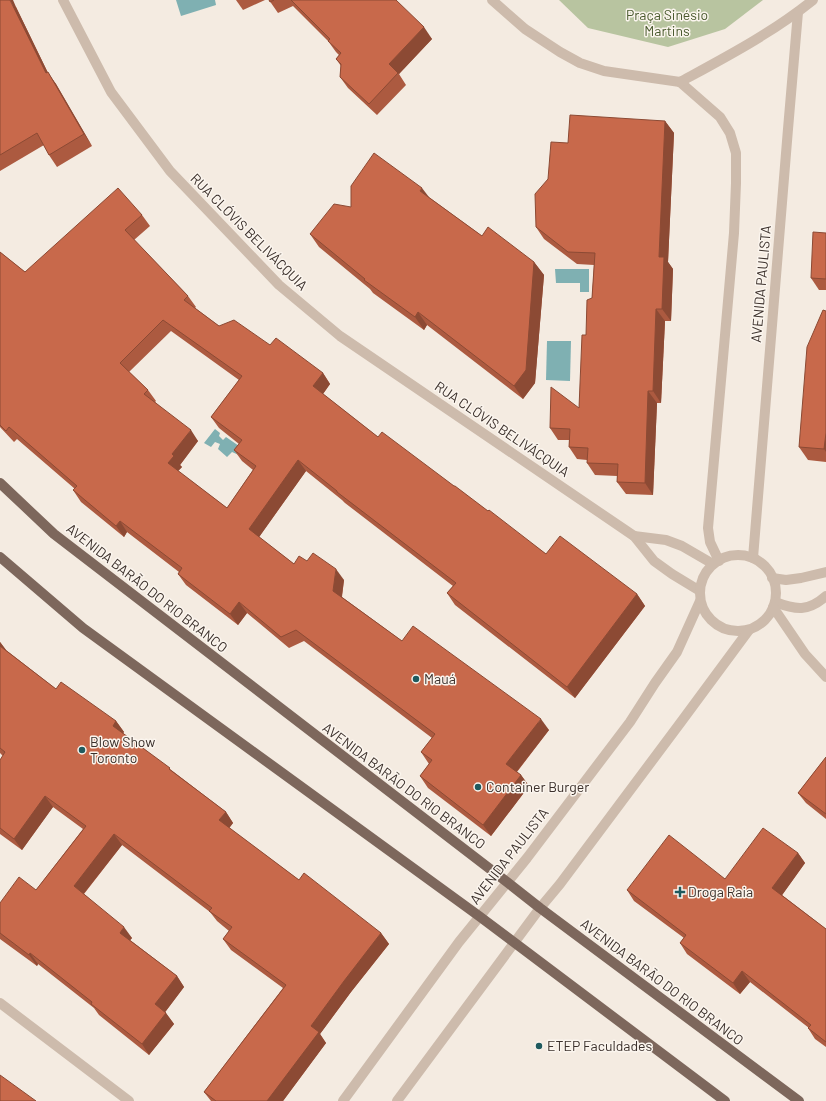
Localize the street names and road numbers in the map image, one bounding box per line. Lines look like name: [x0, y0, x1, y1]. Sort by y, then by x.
street label: RUA CLÓVIS BELIVÁCQUIA: [187, 170, 312, 294]
street label: AVENIDA PAULISTA: [747, 224, 774, 343]
street label: RUA CLÓVIS BELIVÁCQUIA: [432, 377, 573, 480]
street label: AVENIDA BARÃO DO RIO BRANCO: [63, 519, 231, 656]
street label: AVENIDA BARÃO DO RIO BRANCO: [319, 719, 489, 853]
street label: AVENIDA PAULISTA: [466, 804, 552, 907]
street label: AVENIDA BARÃO DO RIO BRANCO: [577, 915, 747, 1049]

